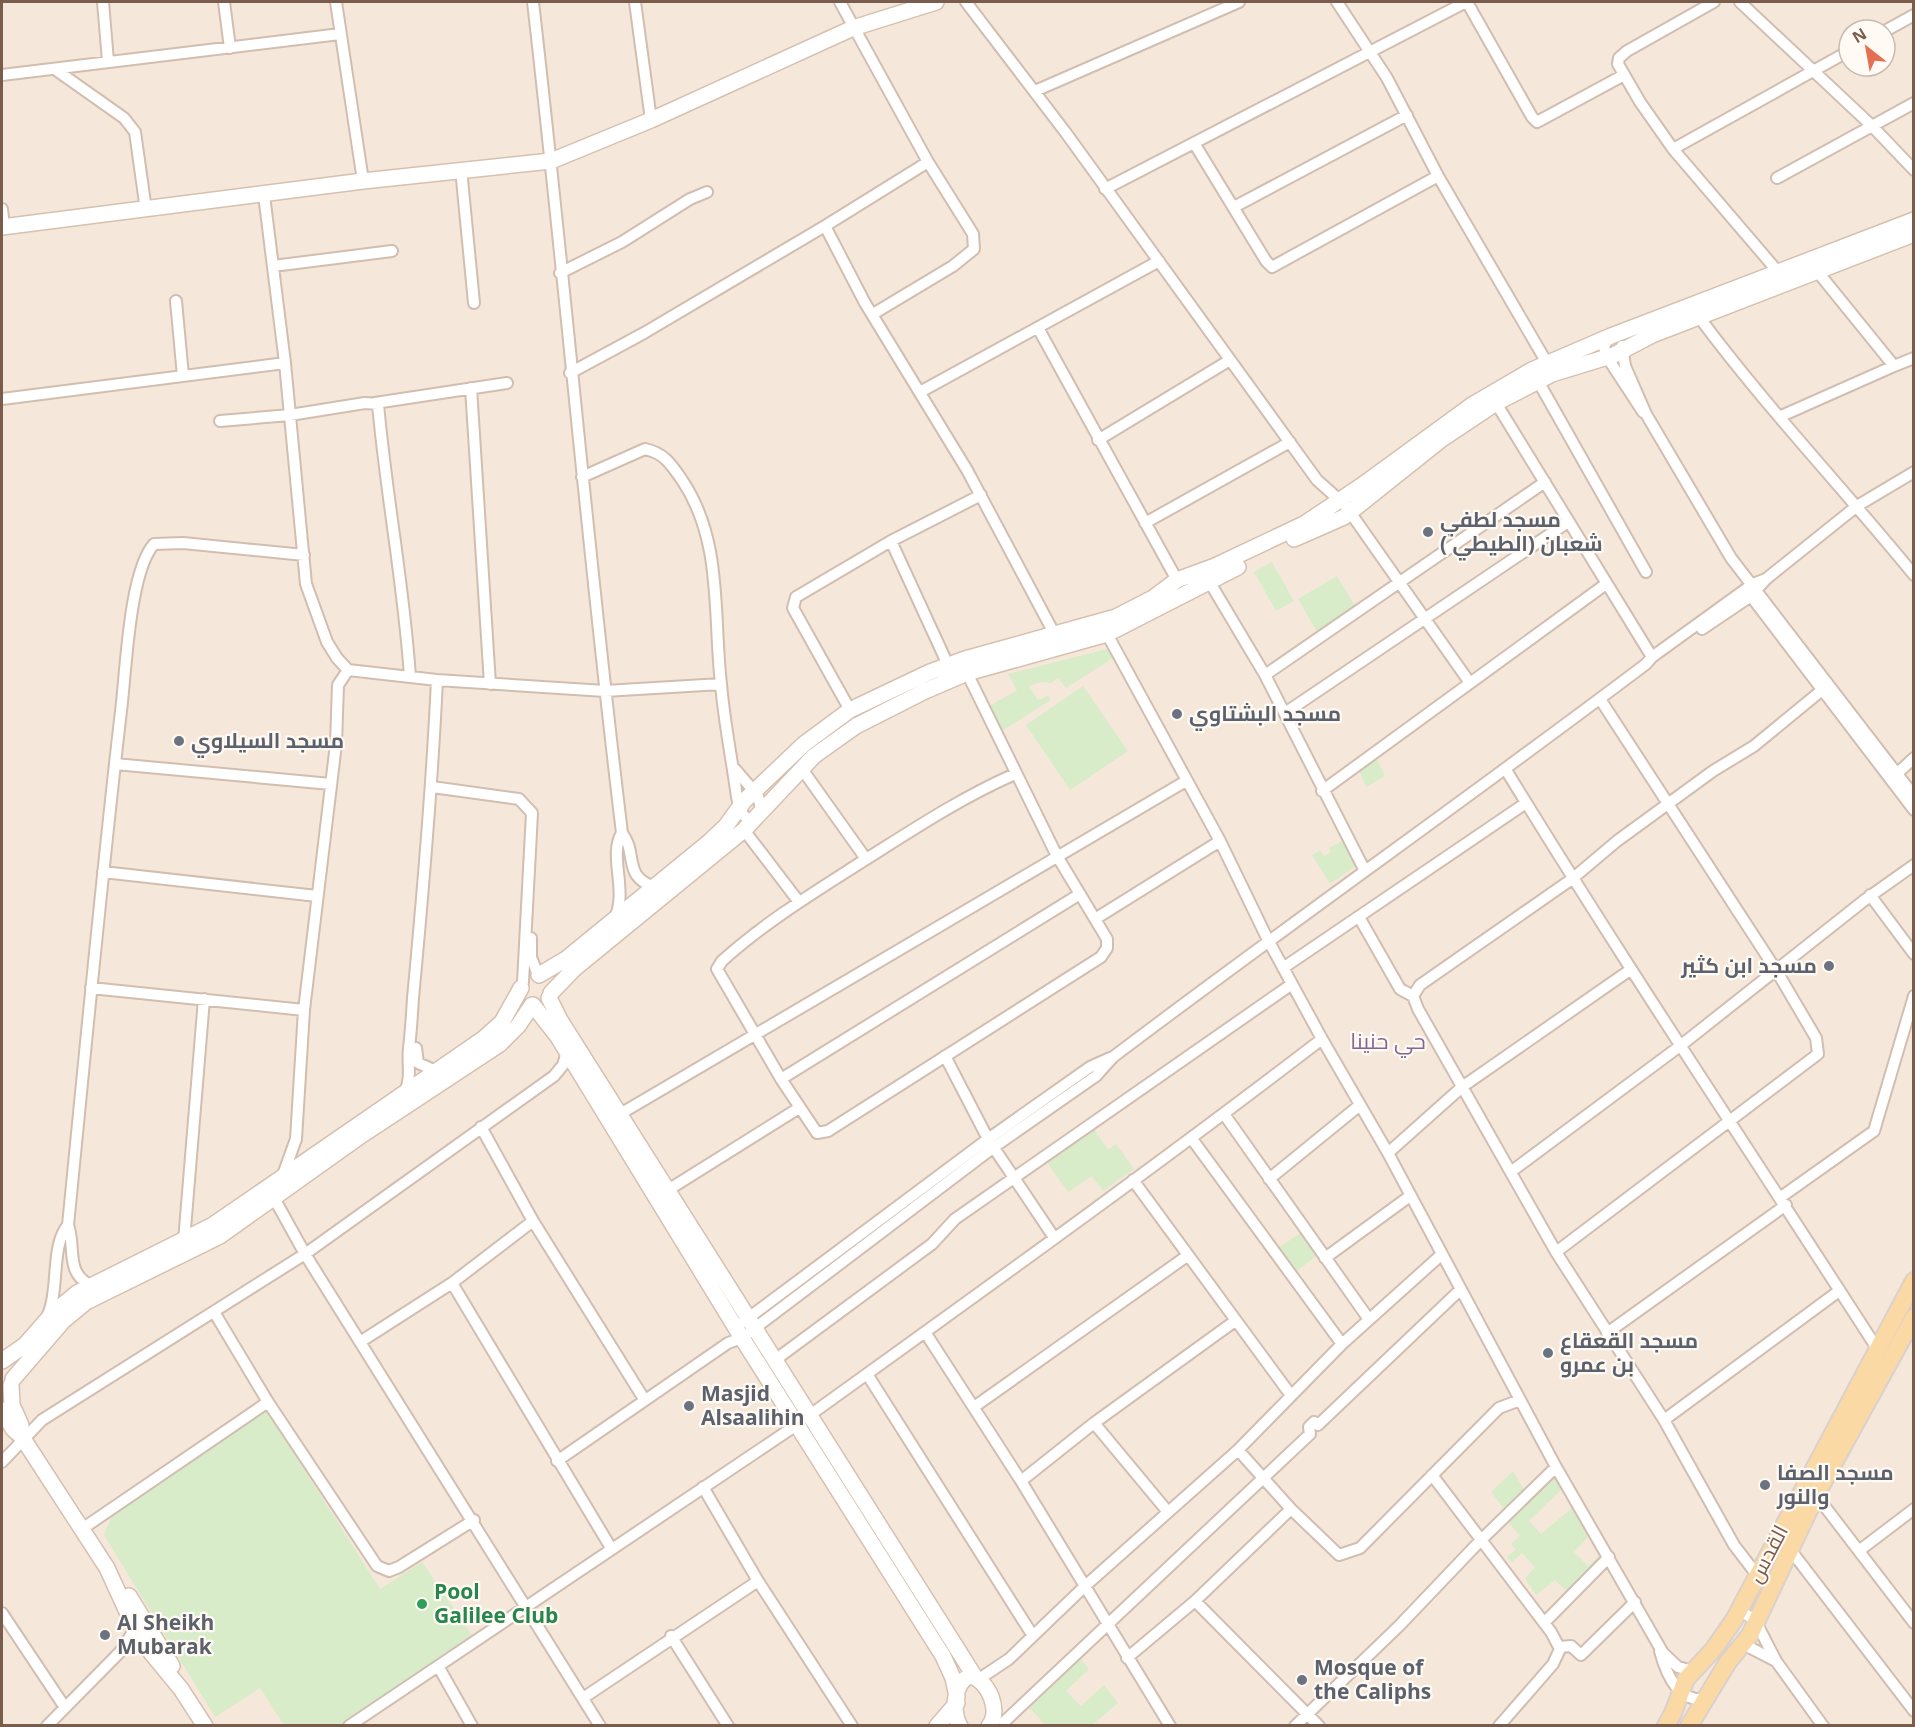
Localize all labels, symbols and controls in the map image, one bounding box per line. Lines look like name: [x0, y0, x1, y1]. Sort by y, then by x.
north arrow: [1837, 18, 1897, 78]
text: N: [1848, 22, 1871, 48]
place label: مسجد لطفي شعبان (الطيطي ): [1440, 505, 1603, 561]
marker: مسجد لطفي شعبان (الطيطي ): [1421, 525, 1435, 539]
place label: مسجد البشتاوي: [1189, 699, 1341, 731]
marker: مسجد البشتاوي: [1170, 707, 1184, 721]
place label: مسجد السيلاوي: [191, 726, 344, 758]
marker: مسجد السيلاوي: [172, 734, 186, 748]
place label: مسجد ابن كثير: [1680, 951, 1817, 979]
marker: مسجد ابن كثير: [1822, 959, 1836, 973]
district label: حي حنينا: [1350, 1025, 1426, 1058]
place label: مسجد القعقاع بن عمرو: [1560, 1326, 1698, 1378]
marker: مسجد القعقاع بن عمرو: [1541, 1346, 1555, 1360]
place label: Masjid Alsaalihin: [701, 1379, 805, 1431]
marker: Masjid Alsaalihin: [682, 1399, 696, 1413]
place label: مسجد الصفا والنور: [1776, 1458, 1894, 1510]
marker: مسجد الصفا والنور: [1758, 1478, 1772, 1492]
street label: القدس: [1740, 1520, 1794, 1587]
place label: Pool Galilee Club: [434, 1577, 558, 1629]
marker: Pool Galilee Club: [415, 1597, 429, 1611]
place label: Al Sheikh Mubarak: [117, 1608, 214, 1660]
marker: Al Sheikh Mubarak: [98, 1628, 112, 1642]
place label: Mosque of the Caliphs: [1314, 1653, 1431, 1705]
marker: Mosque of the Caliphs: [1295, 1673, 1309, 1687]

